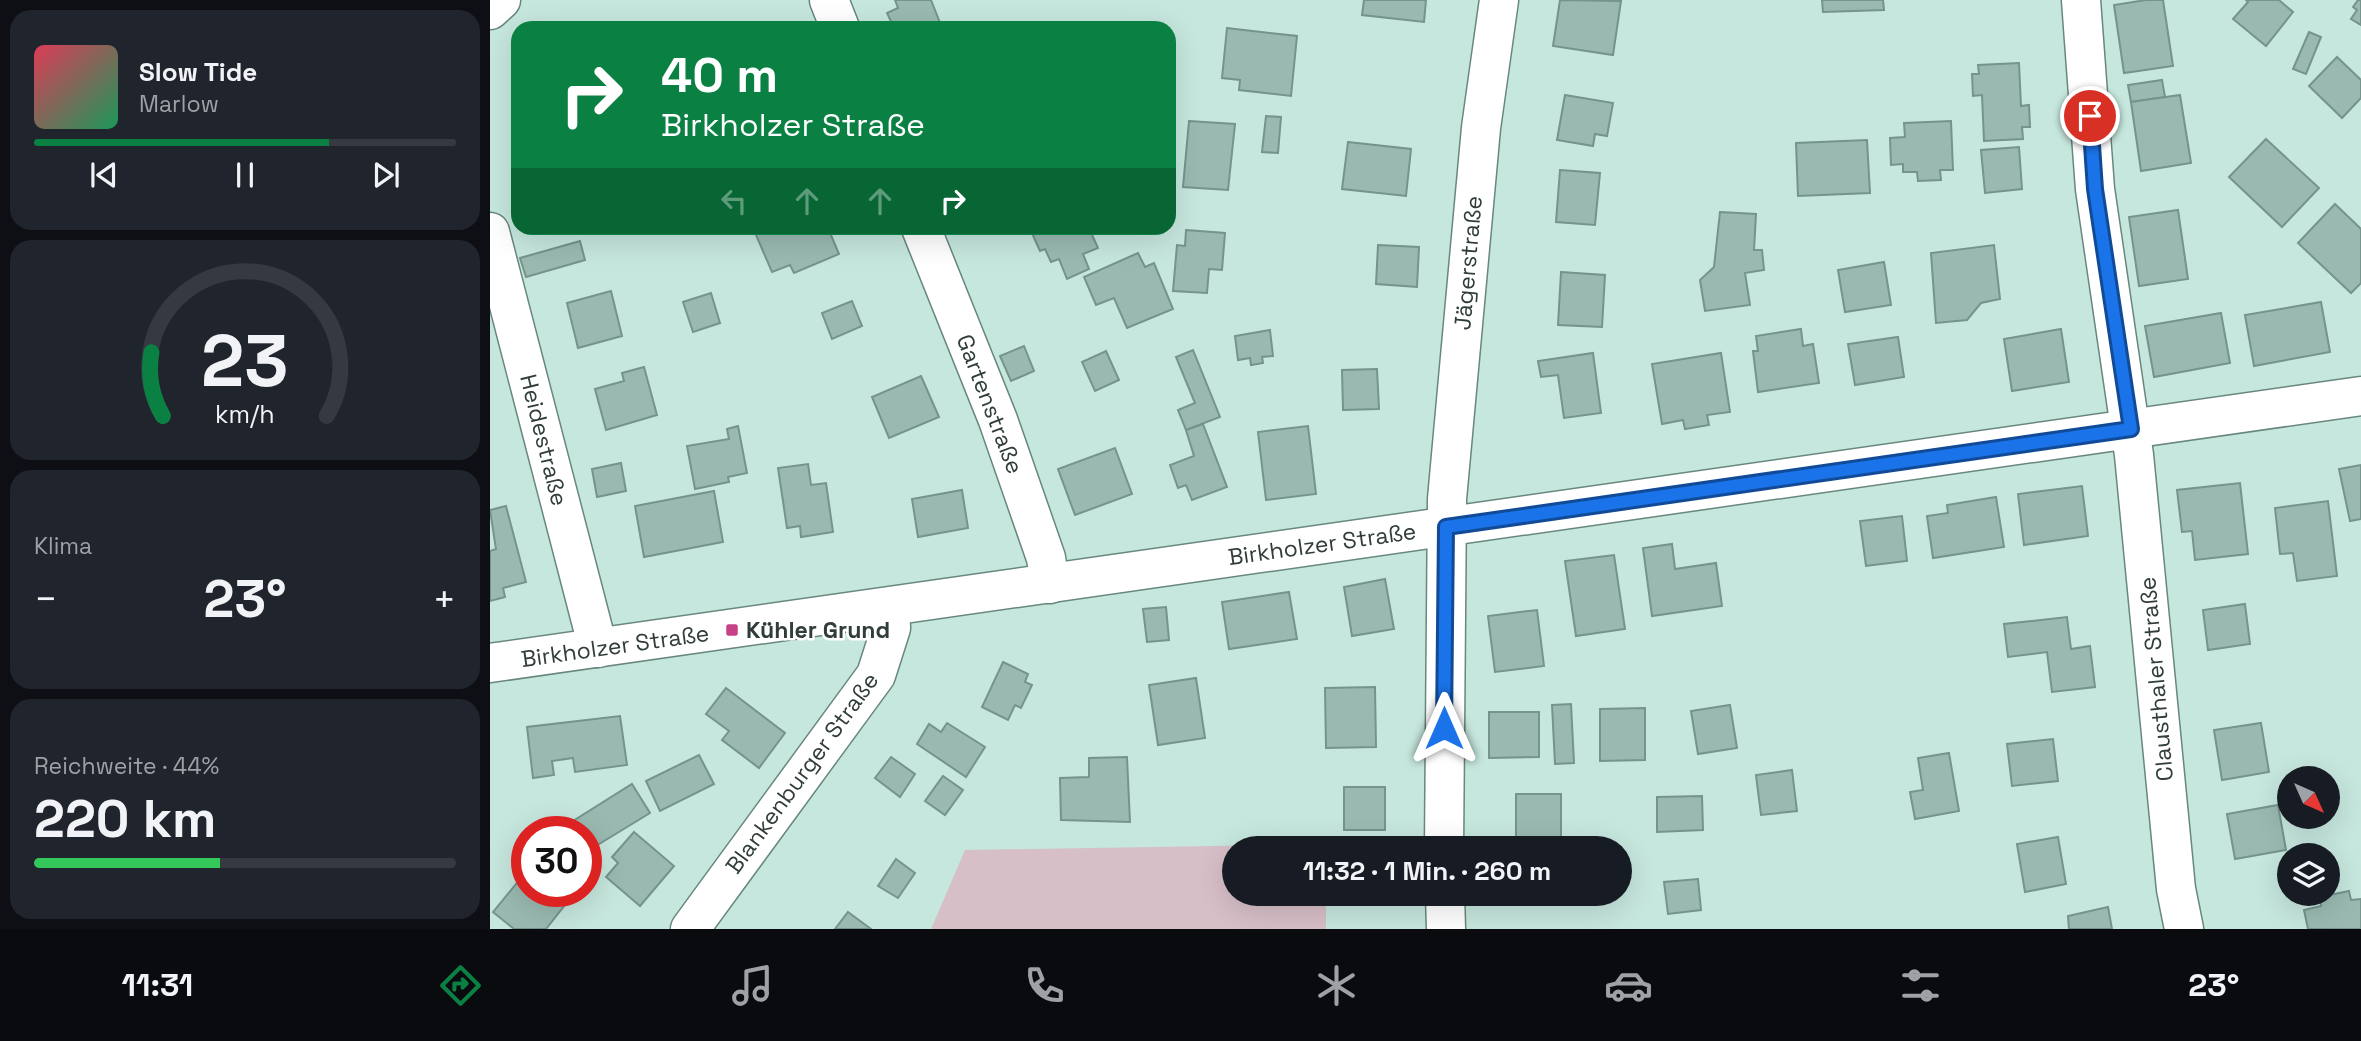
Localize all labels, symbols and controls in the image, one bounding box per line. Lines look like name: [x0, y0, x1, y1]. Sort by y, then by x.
text: 40 m: [661, 44, 778, 106]
icon: right: [546, 49, 637, 140]
text: Slow Tide: [139, 55, 257, 89]
pin: [2060, 86, 2120, 146]
text: Marlow: [139, 89, 219, 119]
icon: arrive: [2071, 97, 2109, 135]
text: Birkholzer Straße: [661, 105, 925, 145]
icon: previous: [85, 156, 123, 194]
icon: pause: [226, 156, 264, 194]
icon: next: [367, 156, 405, 194]
icon: left: [715, 182, 753, 220]
icon: ahead: [788, 182, 826, 220]
icon: ahead: [861, 182, 899, 220]
icon: right: [934, 182, 972, 220]
street label: Jägerstraße: [1447, 195, 1489, 331]
text: 23: [201, 314, 289, 407]
street label: Gartenstraße: [950, 330, 1030, 478]
street label: Heidestraße: [513, 371, 575, 509]
text: km/h: [215, 397, 275, 429]
street label: Birkholzer Straße: [1226, 516, 1418, 572]
text: Klima: [34, 531, 92, 561]
text: 23°: [204, 566, 287, 632]
text: −: [34, 575, 58, 623]
text: +: [432, 575, 456, 623]
street label: Clausthaler Straße: [2132, 575, 2180, 783]
place label: Kühler Grund: [746, 615, 890, 645]
street label: Birkholzer Straße: [519, 618, 711, 674]
marker: Kühler Grund: [724, 622, 740, 638]
street label: Blankenburger Straße: [719, 666, 885, 880]
position arrow: [1407, 691, 1481, 765]
text: Reichweite · 44%: [34, 751, 219, 781]
north arrow: [2277, 766, 2340, 830]
map controls: [2277, 766, 2340, 906]
text: 220 km: [34, 786, 216, 852]
speed limit sign: 30: [511, 816, 602, 907]
button: layers: [2277, 843, 2340, 906]
text: 11:32 · 1 Min. · 260 m: [1303, 854, 1551, 888]
icon: directions: [436, 961, 485, 1010]
icon: music: [728, 961, 777, 1010]
icon: phone: [1020, 961, 1069, 1010]
icon: climate: [1312, 961, 1361, 1010]
icon: car: [1604, 961, 1653, 1010]
icon: filters: [1896, 961, 1945, 1010]
text: 11:31: [122, 965, 193, 1005]
text: 23°: [2188, 965, 2239, 1005]

